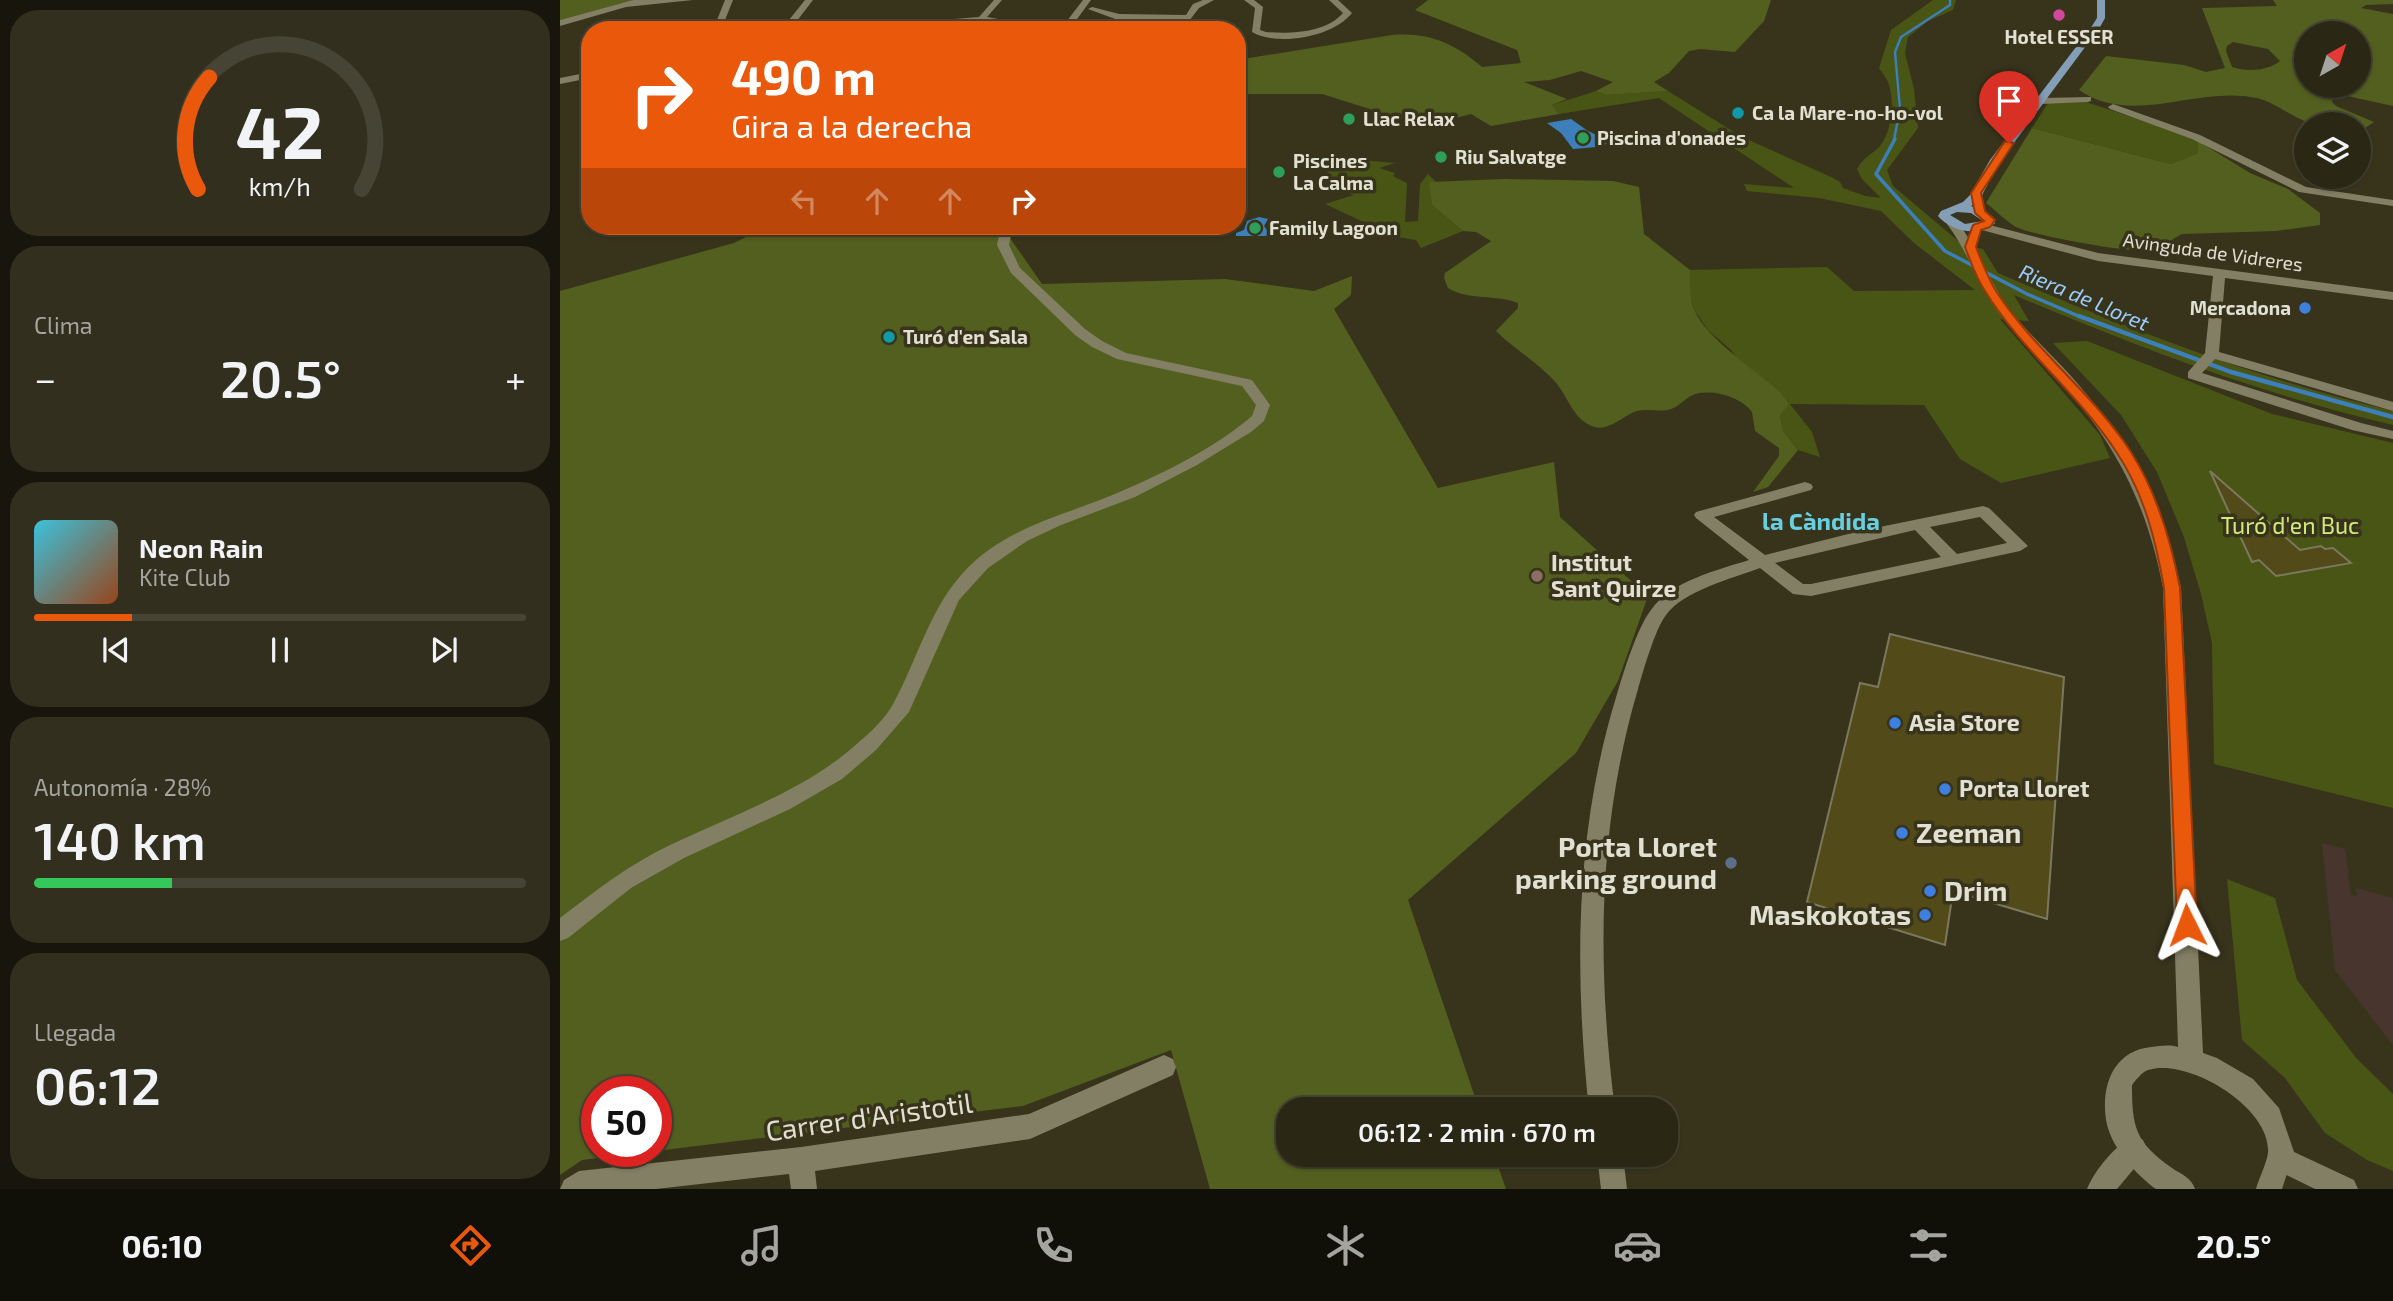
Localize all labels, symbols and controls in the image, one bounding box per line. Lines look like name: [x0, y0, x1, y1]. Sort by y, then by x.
marker: Hotel ESSER: [2051, 7, 2067, 23]
north arrow: [2294, 21, 2371, 98]
map controls: [2294, 21, 2371, 189]
place label: Hotel ESSER: [2004, 25, 2114, 48]
text: 490 m: [731, 46, 876, 105]
icon: right: [616, 49, 707, 140]
pin: [1979, 71, 2039, 143]
icon: arrive: [1990, 82, 2028, 120]
text: 42: [236, 86, 324, 174]
place label: Ca la Mare-no-ho-vol: [1752, 101, 1944, 124]
marker: Ca la Mare-no-ho-vol: [1730, 105, 1746, 121]
text: Gira a la derecha: [731, 106, 972, 144]
place label: Llac Relax: [1363, 107, 1455, 130]
marker: Llac Relax: [1341, 111, 1357, 127]
button: layers: [2294, 112, 2371, 189]
place label: Piscina d'onades: [1597, 126, 1746, 149]
marker: Piscina d'onades: [1575, 130, 1591, 146]
place label: Riu Salvatge: [1455, 145, 1567, 168]
place label: Piscines La Calma: [1293, 149, 1374, 194]
marker: Riu Salvatge: [1433, 149, 1449, 165]
marker: Piscines La Calma: [1271, 164, 1287, 180]
text: km/h: [249, 171, 311, 201]
icon: left: [785, 182, 823, 220]
icon: ahead: [858, 182, 896, 220]
icon: ahead: [931, 182, 969, 220]
icon: right: [1004, 182, 1042, 220]
place label: Family Lagoon: [1269, 216, 1398, 240]
marker: Family Lagoon: [1247, 220, 1263, 236]
street label: Avinguda de Vidreres: [2122, 228, 2304, 275]
water label: Riera de Lloret: [2016, 258, 2153, 335]
place label: Mercadona: [2190, 296, 2291, 319]
marker: Mercadona: [2297, 300, 2313, 316]
text: Clima: [34, 311, 92, 339]
place label: Turó d'en Sala: [903, 325, 1028, 348]
marker: Turó d'en Sala: [881, 329, 897, 345]
text: 20.5°: [220, 346, 341, 408]
text: −: [34, 355, 56, 401]
text: +: [505, 355, 526, 401]
district label: la Càndida: [1762, 506, 1880, 535]
park label: Turó d'en Buc: [2221, 511, 2359, 539]
text: Neon Rain: [139, 532, 263, 563]
place label: Institut Sant Quirze: [1551, 548, 1676, 603]
text: Kite Club: [139, 563, 231, 591]
marker: Institut Sant Quirze: [1529, 568, 1545, 584]
icon: previous: [97, 631, 135, 669]
icon: pause: [261, 631, 299, 669]
icon: next: [425, 631, 463, 669]
place label: Asia Store: [1909, 708, 2020, 736]
marker: Asia Store: [1887, 715, 1903, 731]
text: Autonomía · 28%: [34, 773, 211, 801]
place label: Porta Lloret: [1959, 774, 2090, 802]
marker: Porta Lloret: [1937, 781, 1953, 797]
text: 140 km: [34, 808, 206, 870]
place label: Zeeman: [1916, 815, 2021, 849]
marker: Zeeman: [1894, 825, 1910, 841]
place label: Porta Lloret parking ground: [1515, 829, 1717, 895]
marker: Porta Lloret parking ground: [1723, 855, 1739, 871]
place label: Drim: [1944, 873, 2007, 907]
marker: Drim: [1922, 883, 1938, 899]
position arrow: [2150, 888, 2224, 962]
place label: Maskokotas: [1749, 897, 1911, 931]
marker: Maskokotas: [1917, 907, 1933, 923]
text: Llegada: [34, 1018, 116, 1046]
text: 06:12: [34, 1053, 161, 1115]
speed limit sign: 50: [581, 1076, 672, 1167]
street label: Carrer d'Aristotil: [763, 1085, 975, 1147]
text: 06:12 · 2 min · 670 m: [1358, 1116, 1596, 1147]
icon: directions: [446, 1221, 495, 1270]
icon: music: [737, 1221, 786, 1270]
icon: phone: [1029, 1221, 1078, 1270]
icon: climate: [1321, 1221, 1370, 1270]
icon: car: [1613, 1221, 1662, 1270]
icon: filters: [1904, 1221, 1953, 1270]
text: 06:10: [121, 1226, 203, 1264]
text: 20.5°: [2196, 1226, 2272, 1264]

